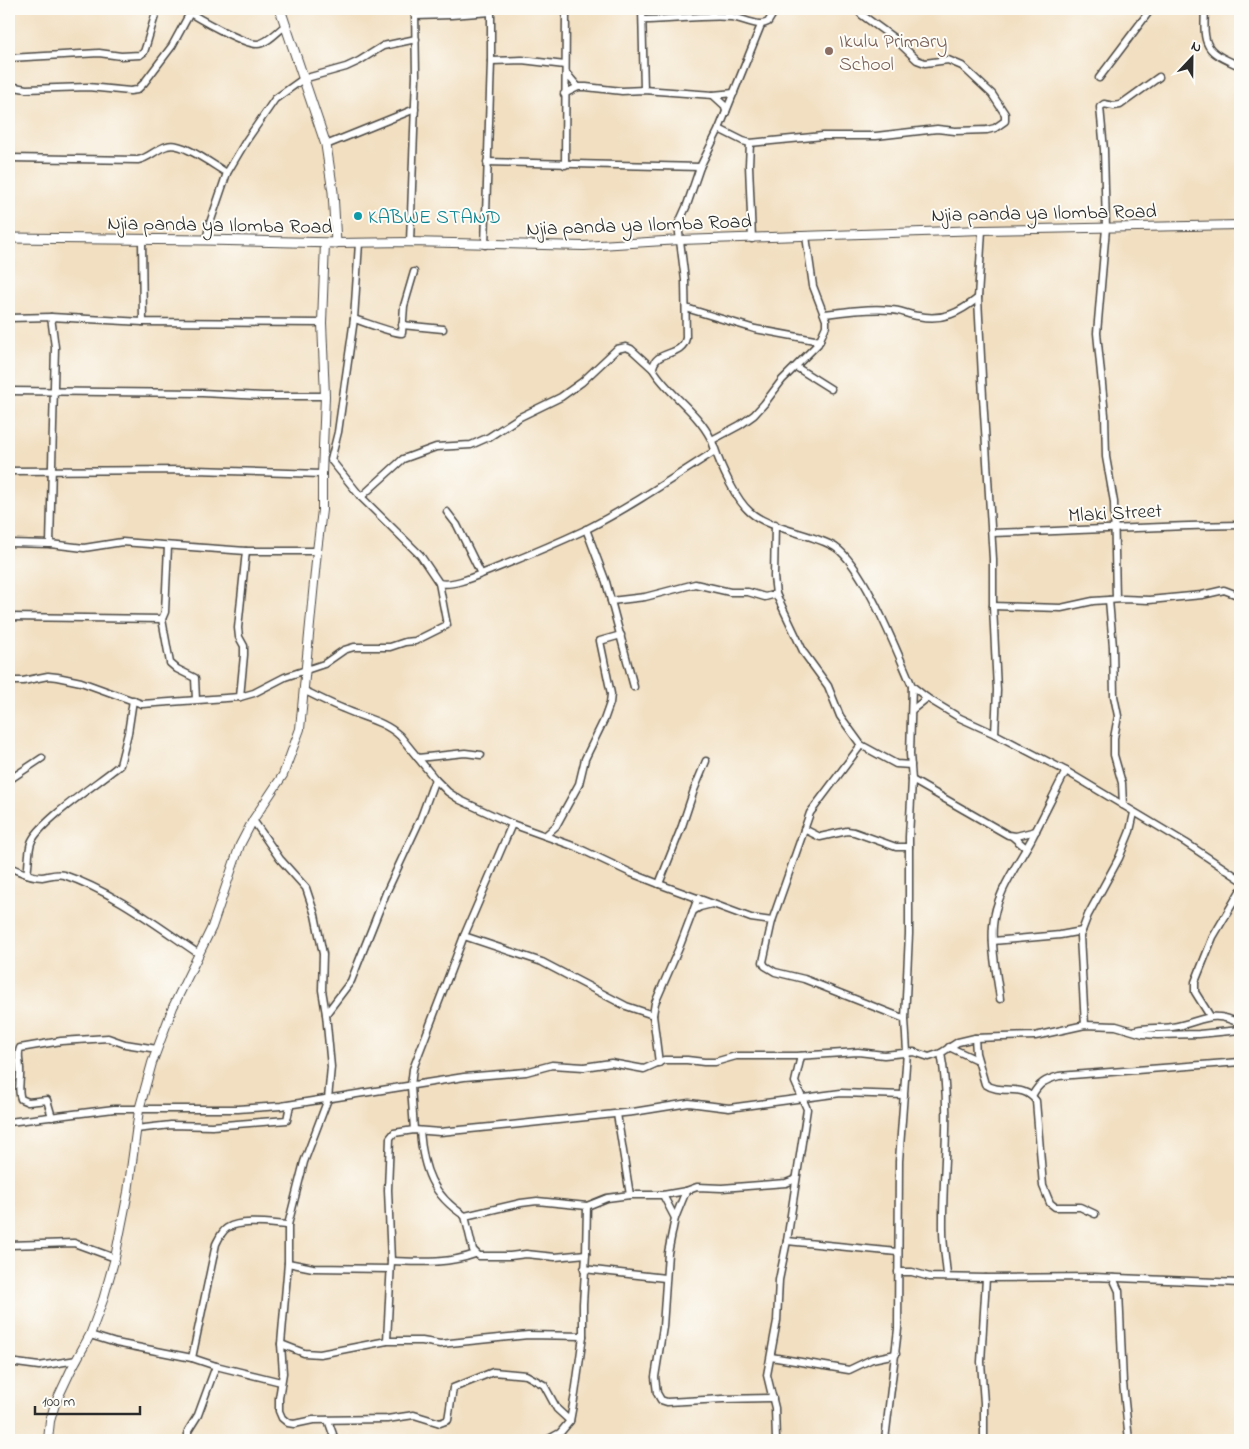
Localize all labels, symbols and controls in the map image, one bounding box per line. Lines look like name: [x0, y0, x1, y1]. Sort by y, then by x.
place label: Ikulu Primary School: [839, 28, 947, 80]
north arrow: [1166, 32, 1216, 82]
text: N: [1188, 36, 1205, 59]
marker: Ikulu Primary School: [823, 45, 835, 57]
street label: Njia panda ya Ilomba Road: [931, 198, 1157, 231]
place label: KABWE STAND: [368, 204, 501, 233]
street label: Njia panda ya Ilomba Road: [526, 208, 752, 245]
street label: Njia panda ya Ilomba Road: [107, 210, 333, 243]
marker: KABWE STAND: [352, 210, 364, 222]
street label: Mlaki Street: [1067, 498, 1163, 531]
scale bar: [35, 1384, 140, 1416]
text: 100 m: [42, 1391, 75, 1413]

